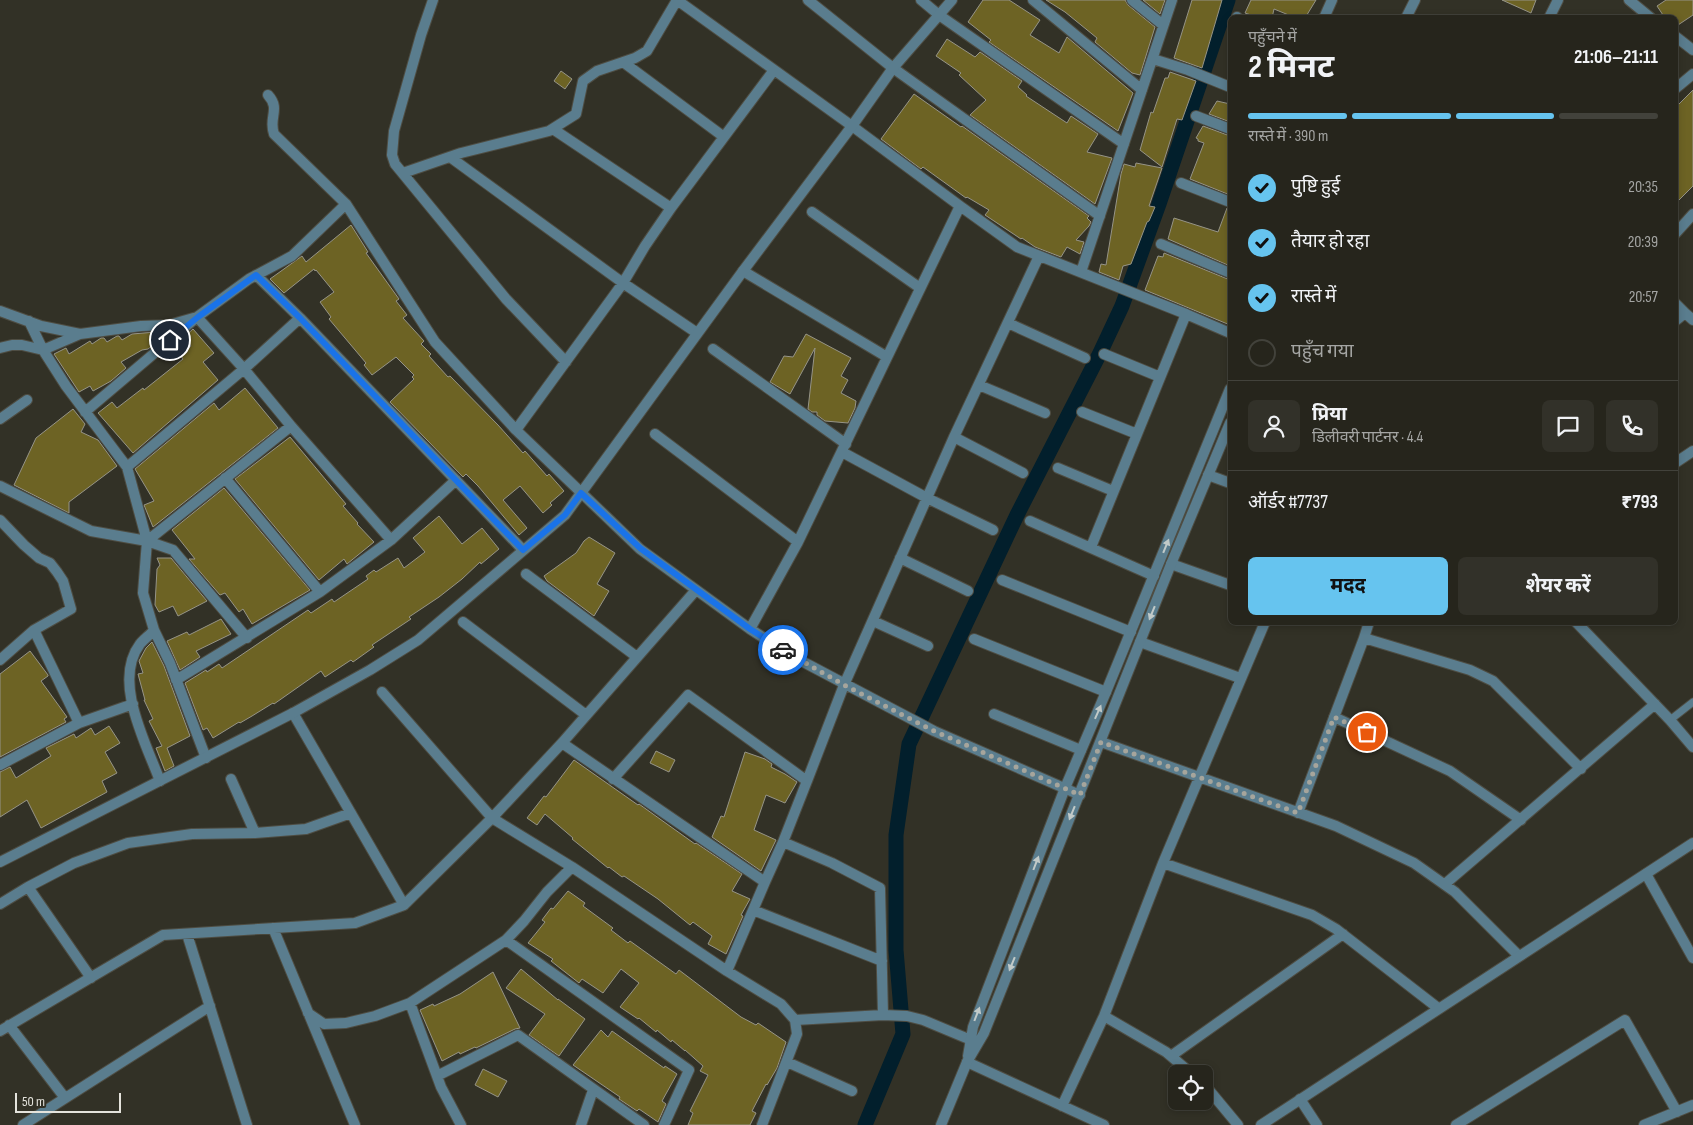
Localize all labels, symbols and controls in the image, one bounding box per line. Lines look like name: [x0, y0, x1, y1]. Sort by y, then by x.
text: पहुँचने में: [1248, 28, 1297, 47]
text: 21:06–21:11: [1574, 46, 1658, 69]
text: 2 मिनट: [1248, 48, 1334, 87]
text: रास्ते में · 390 m: [1248, 127, 1328, 146]
icon: check: [1248, 174, 1276, 202]
text: पुष्टि हुई: [1291, 175, 1340, 198]
text: 20:35: [1628, 178, 1658, 197]
icon: check: [1248, 229, 1276, 257]
text: तैयार हो रहा: [1291, 230, 1369, 253]
text: 20:39: [1628, 233, 1658, 252]
icon: check: [1248, 284, 1276, 312]
text: रास्ते में: [1291, 285, 1336, 308]
text: 20:57: [1629, 288, 1658, 307]
pin: [149, 319, 191, 361]
icon: home: [156, 326, 184, 354]
text: पहुँच गया: [1291, 340, 1354, 363]
button: person: [1248, 400, 1300, 452]
button: chat: [1542, 400, 1594, 452]
button: phone: [1606, 400, 1658, 452]
text: प्रिया: [1312, 403, 1347, 426]
text: डिलीवरी पार्टनर · 4.4: [1312, 428, 1423, 447]
text: ऑर्डर #7737: [1248, 491, 1328, 514]
text: ₹793: [1621, 491, 1658, 514]
one-way arrow: [1162, 538, 1170, 553]
button: मदद: [1248, 557, 1448, 615]
button: शेयर करें: [1458, 557, 1658, 615]
one-way arrow: [1147, 606, 1155, 620]
courier: [758, 625, 808, 675]
icon: car: [769, 636, 797, 664]
one-way arrow: [1094, 705, 1102, 719]
pin: [1346, 711, 1388, 753]
icon: bag: [1353, 718, 1381, 746]
one-way arrow: [1068, 806, 1076, 820]
one-way arrow: [1033, 855, 1040, 870]
one-way arrow: [1008, 957, 1016, 972]
one-way arrow: [974, 1007, 982, 1021]
map controls: [1168, 1065, 1213, 1110]
button: locate: [1168, 1065, 1213, 1110]
scale bar: [15, 1090, 121, 1113]
text: 50 m: [22, 1093, 45, 1110]

